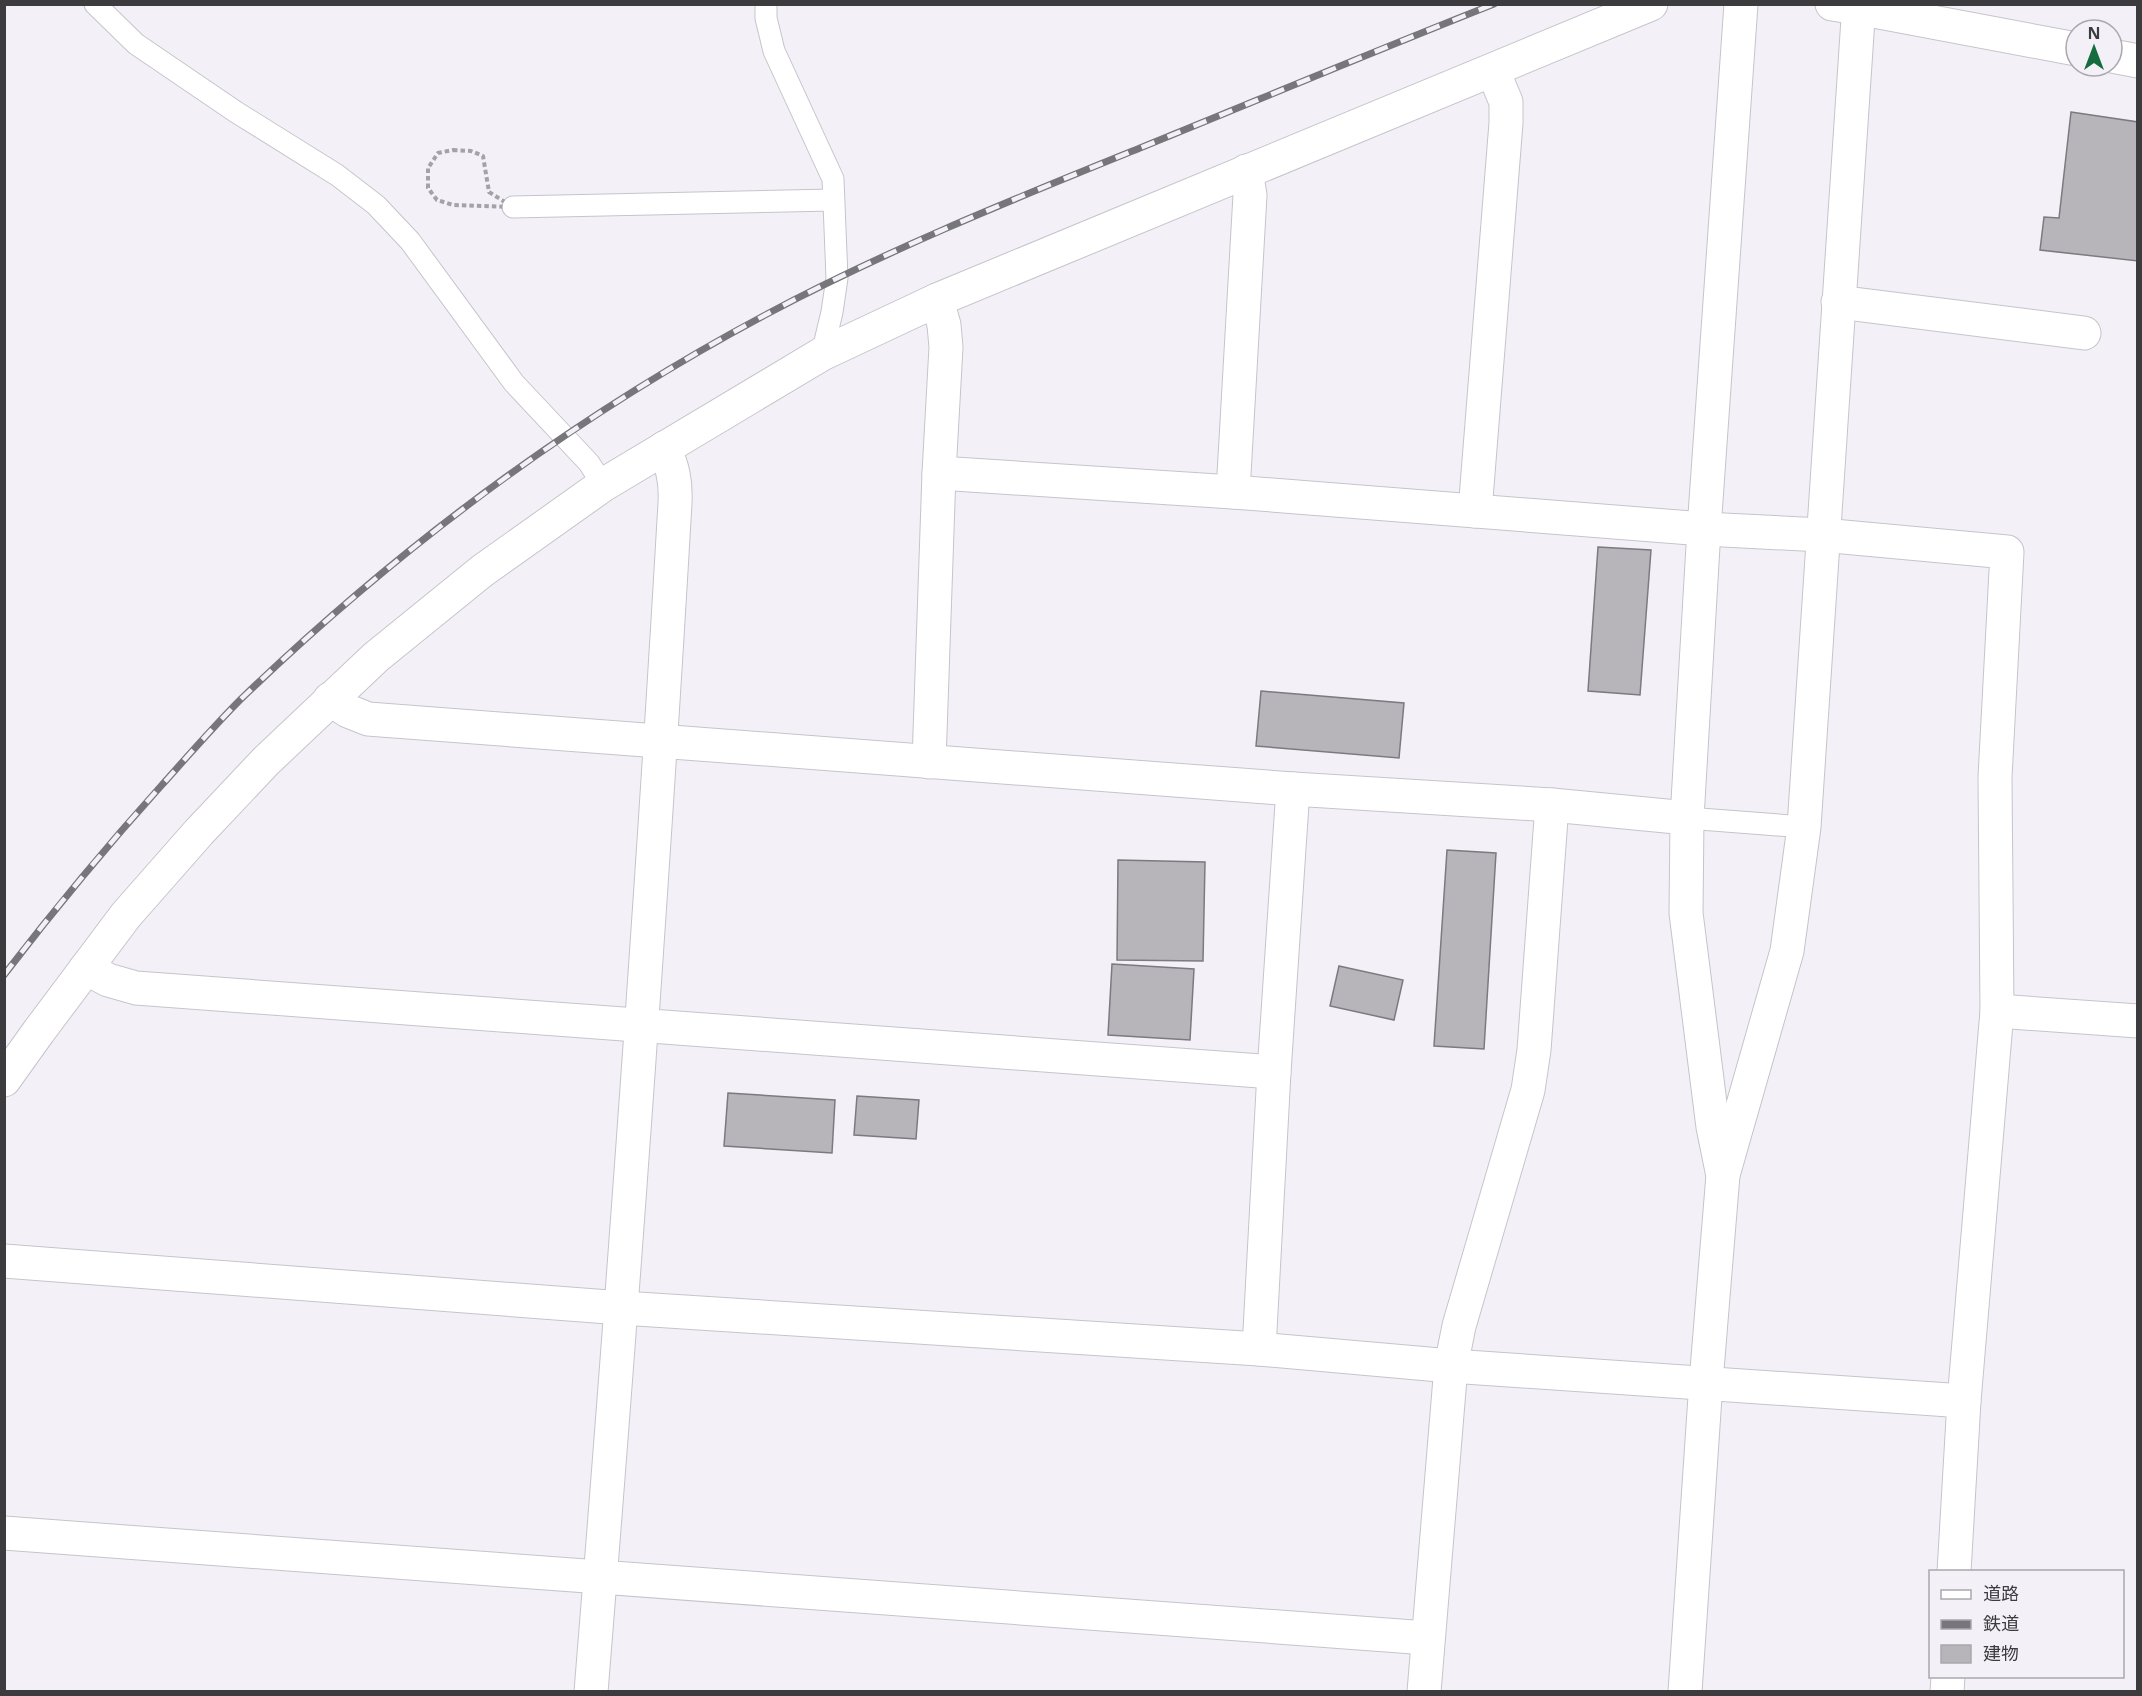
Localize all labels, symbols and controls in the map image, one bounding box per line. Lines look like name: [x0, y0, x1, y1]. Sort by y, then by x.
north arrow: [2064, 18, 2124, 78]
text: N: [2087, 22, 2101, 44]
legend: [1929, 1570, 2124, 1678]
text: 道路: [1983, 1581, 2019, 1605]
text: 鉄道: [1983, 1611, 2019, 1635]
text: 建物: [1983, 1641, 2019, 1665]

